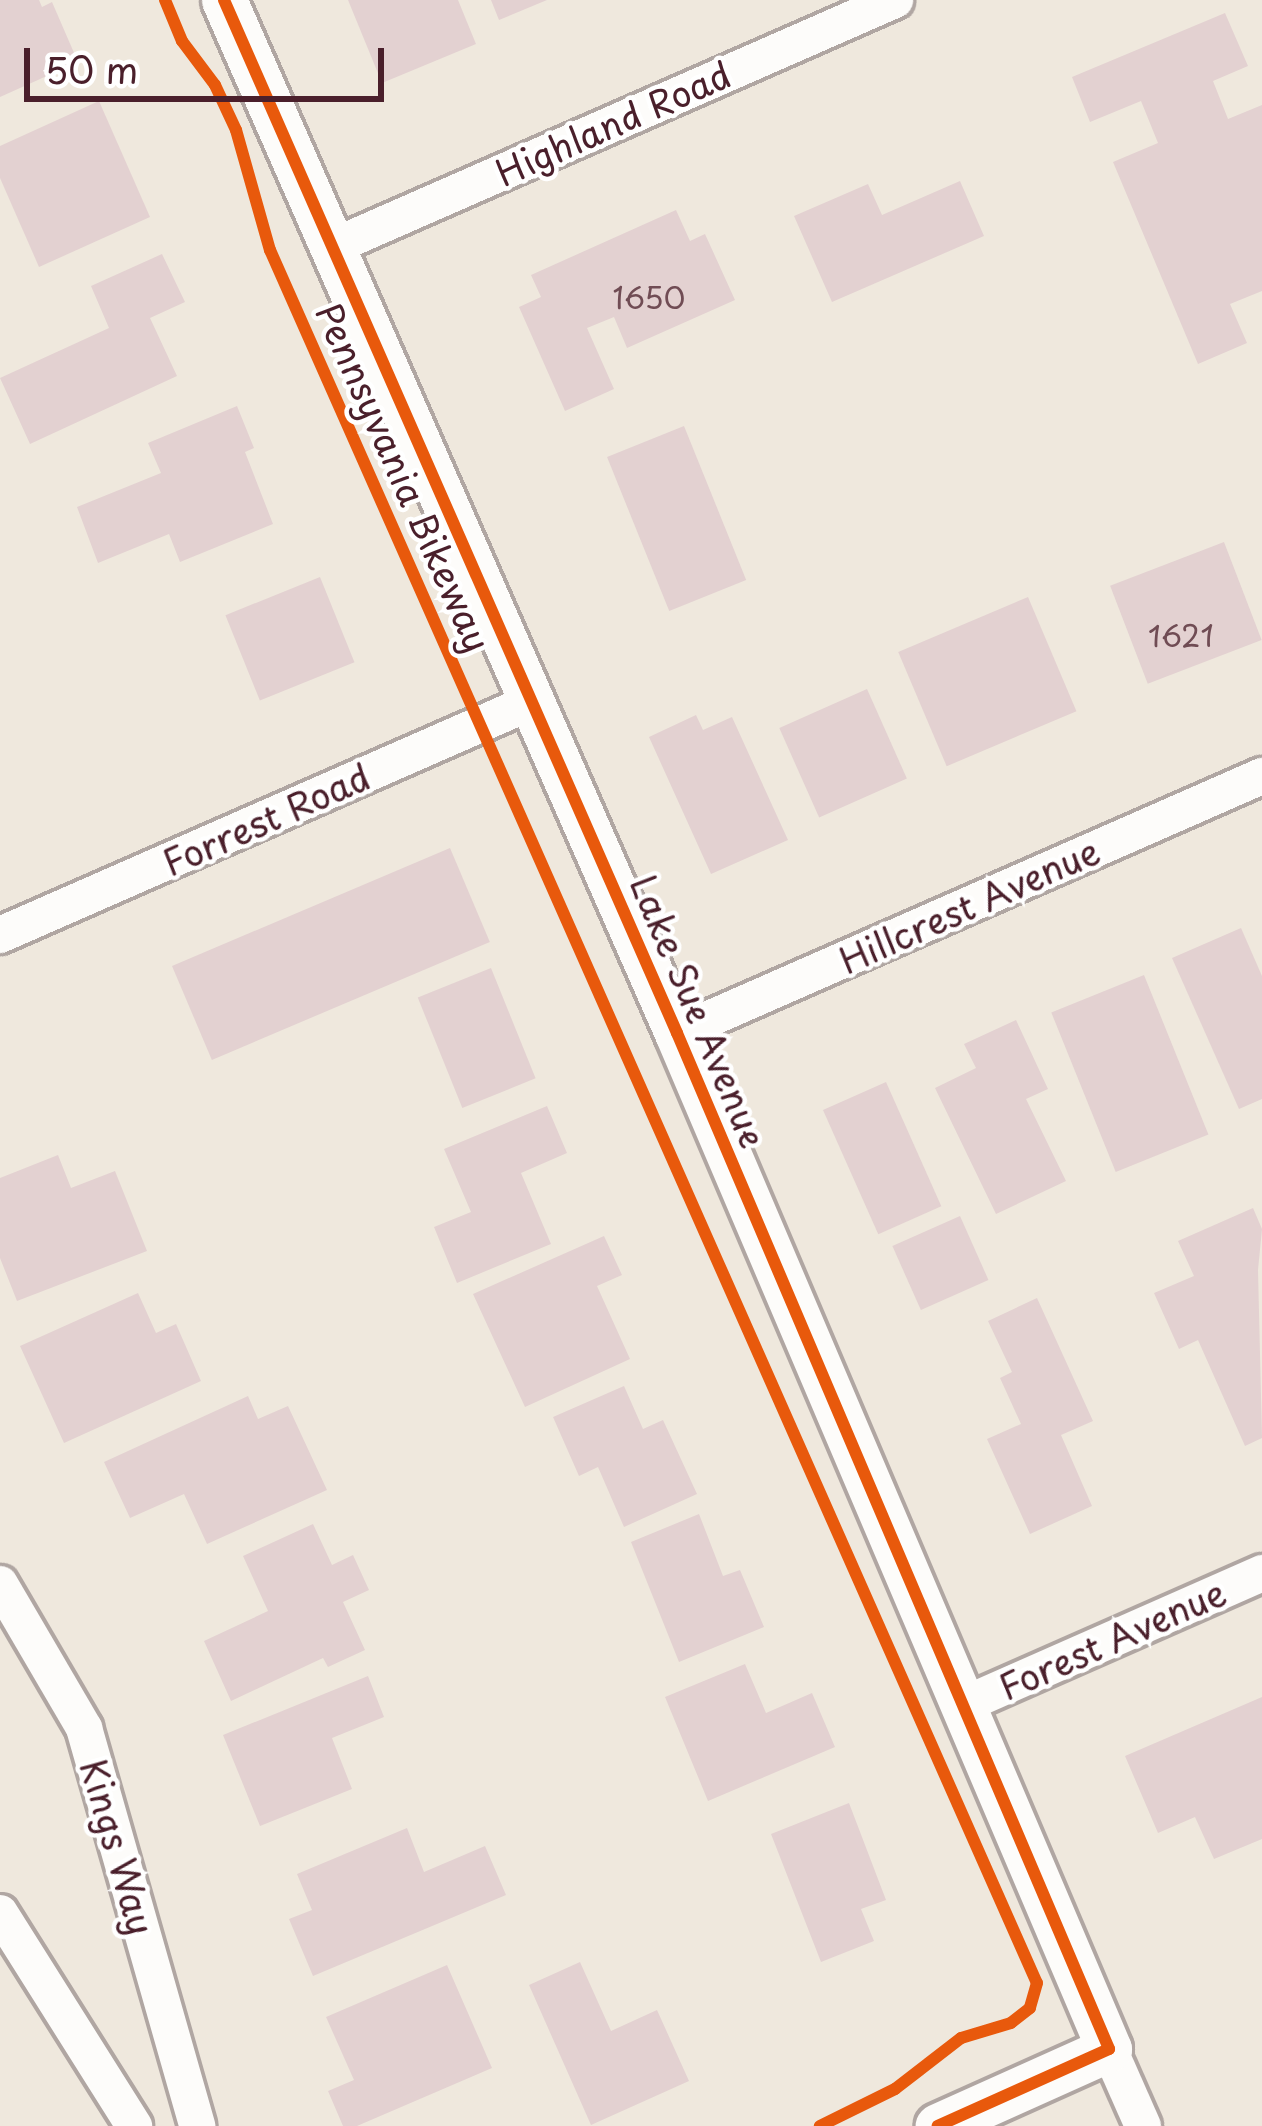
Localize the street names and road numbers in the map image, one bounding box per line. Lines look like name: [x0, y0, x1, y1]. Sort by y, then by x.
street label: Highland Road: [488, 52, 738, 194]
street label: Pennsyvania Bikeway: [308, 297, 500, 657]
street label: Forrest Road: [156, 754, 376, 884]
street label: Hillcrest Avenue: [833, 829, 1105, 981]
street label: Lake Sue Avenue: [622, 868, 776, 1154]
street label: Forest Avenue: [993, 1570, 1231, 1708]
street label: Kings Way: [72, 1754, 164, 1940]

